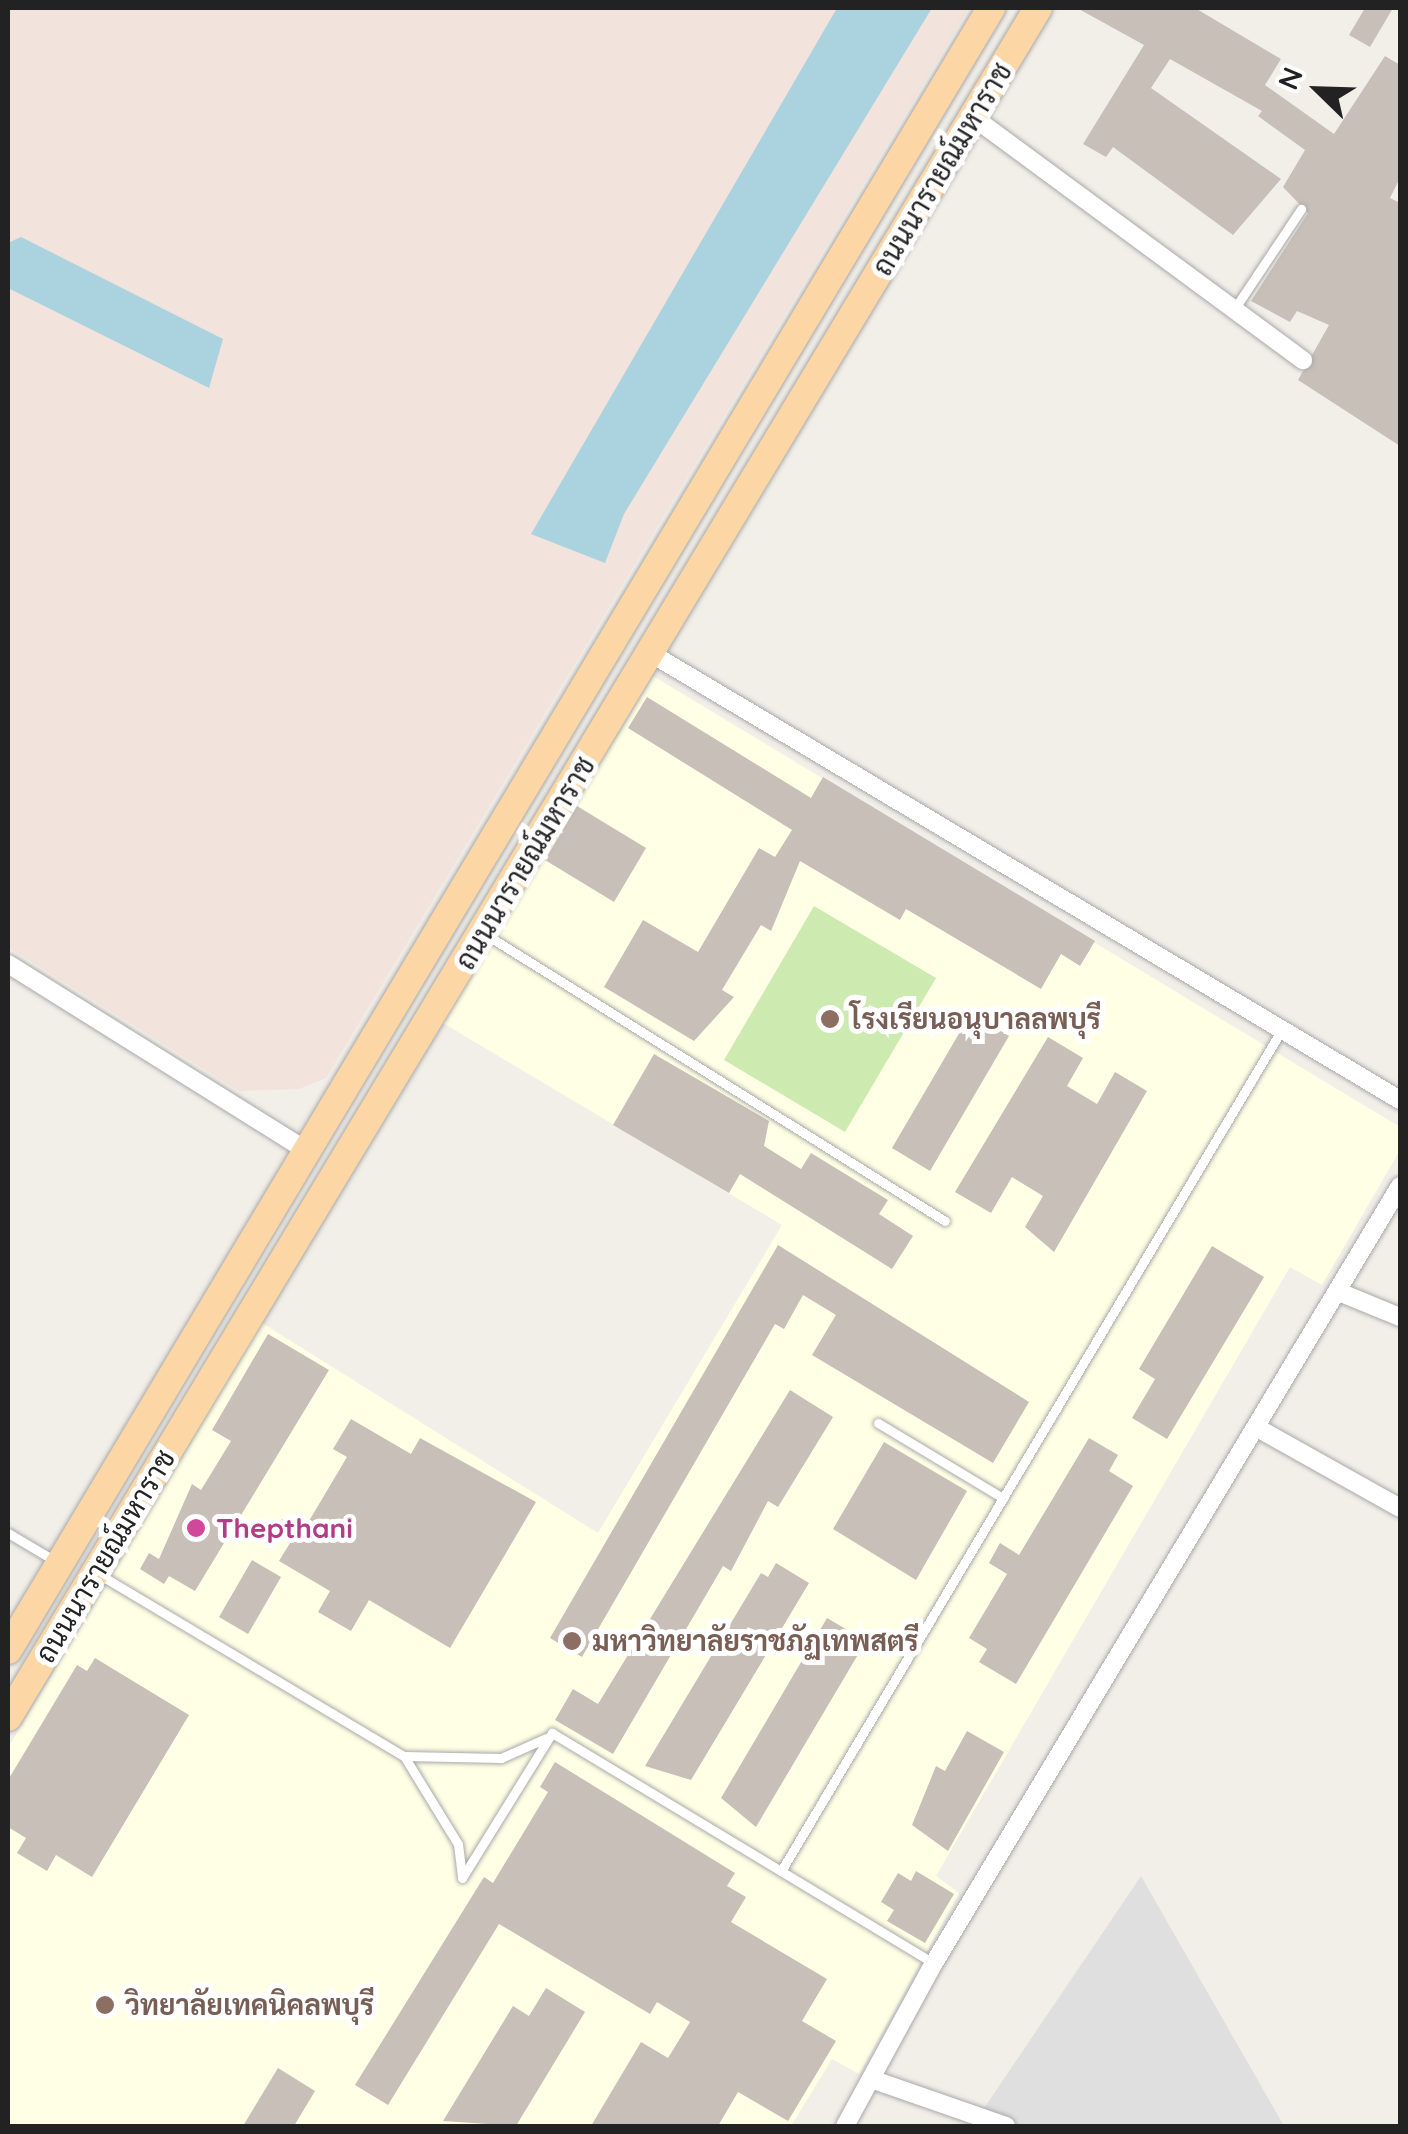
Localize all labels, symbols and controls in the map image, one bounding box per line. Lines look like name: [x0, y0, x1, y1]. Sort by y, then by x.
north arrow: [1268, 40, 1368, 140]
street label: ถนนนารายณ์มหาราช: [865, 56, 1019, 282]
text: N: [1270, 62, 1310, 94]
street label: ถนนนารายณ์มหาราช: [448, 750, 602, 976]
place label: โรงเรียนอนุบาลลพบุรี: [850, 1002, 1101, 1036]
marker: โรงเรียนอนุบาลลพบุรี: [819, 1008, 841, 1030]
street label: ถนนนารายณ์มหาราช: [28, 1443, 182, 1669]
place label: Thepthani: [216, 1511, 353, 1545]
marker: Thepthani: [185, 1517, 207, 1539]
place label: มหาวิทยาลัยราชภัฏเทพสตรี: [592, 1624, 919, 1658]
marker: มหาวิทยาลัยราชภัฏเทพสตรี: [561, 1630, 583, 1652]
place label: วิทยาลัยเทคนิคลพบุรี: [125, 1988, 374, 2022]
marker: วิทยาลัยเทคนิคลพบุรี: [94, 1994, 116, 2016]

